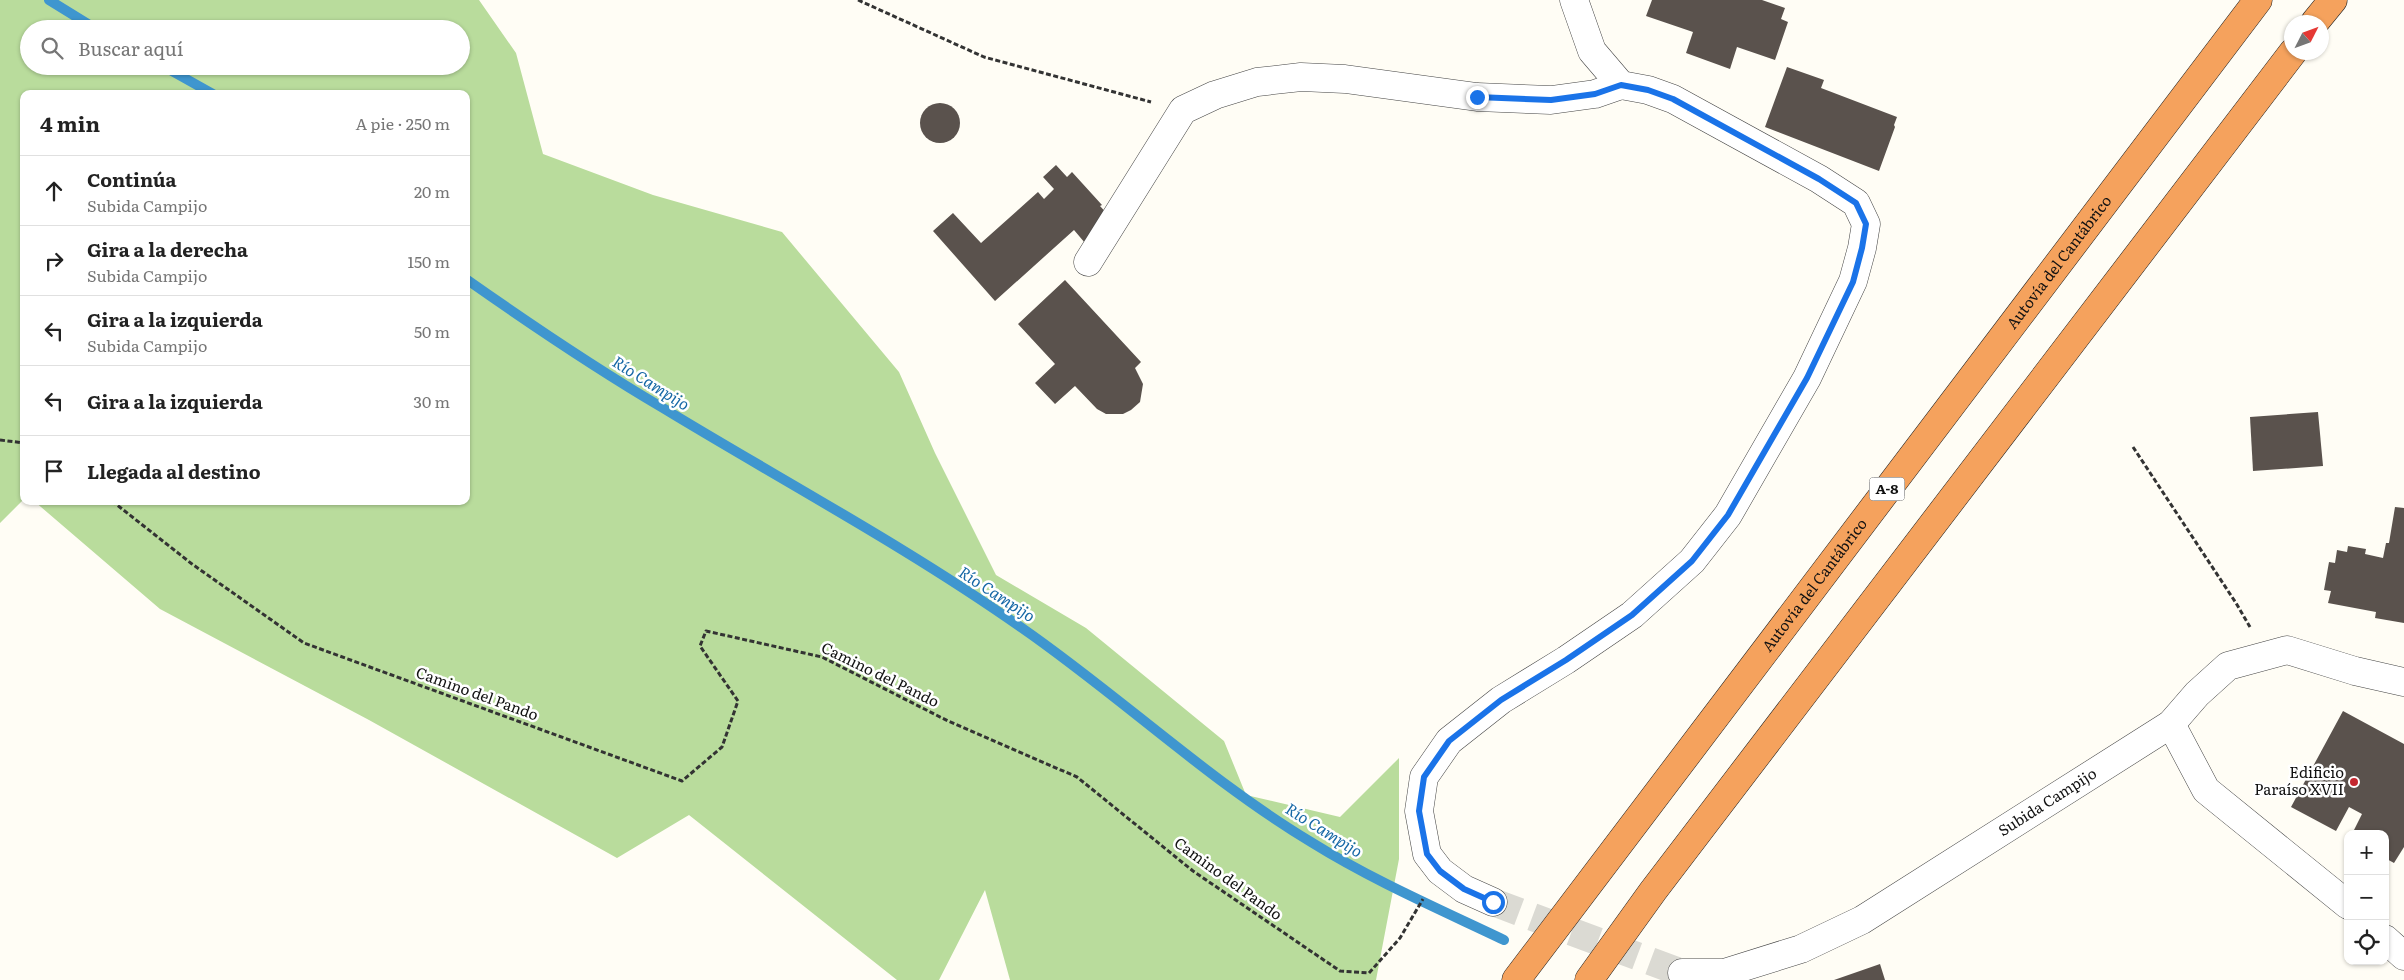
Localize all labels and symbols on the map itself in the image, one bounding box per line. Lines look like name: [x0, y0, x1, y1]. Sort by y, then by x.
north arrow: [2284, 15, 2329, 60]
route end: [1466, 86, 1489, 109]
street label: Autovía del Cantábrico: [2000, 190, 2116, 333]
water label: Río Campijo: [608, 349, 695, 415]
road number: A-8: [1870, 478, 1904, 500]
street label: Autovía del Cantábrico: [1755, 513, 1872, 656]
water label: Río Campijo: [954, 559, 1041, 627]
street label: Camino del Pando: [818, 635, 944, 712]
street label: Camino del Pando: [413, 660, 542, 725]
place label: Edificio Paraíso XVII: [2254, 760, 2344, 800]
street label: Subida Campijo: [1993, 761, 2101, 841]
marker: Edificio Paraíso XVII: [2348, 776, 2360, 788]
water label: Río Campijo: [1281, 796, 1368, 862]
street label: Camino del Pando: [1170, 831, 1288, 925]
route start: [1482, 891, 1505, 914]

